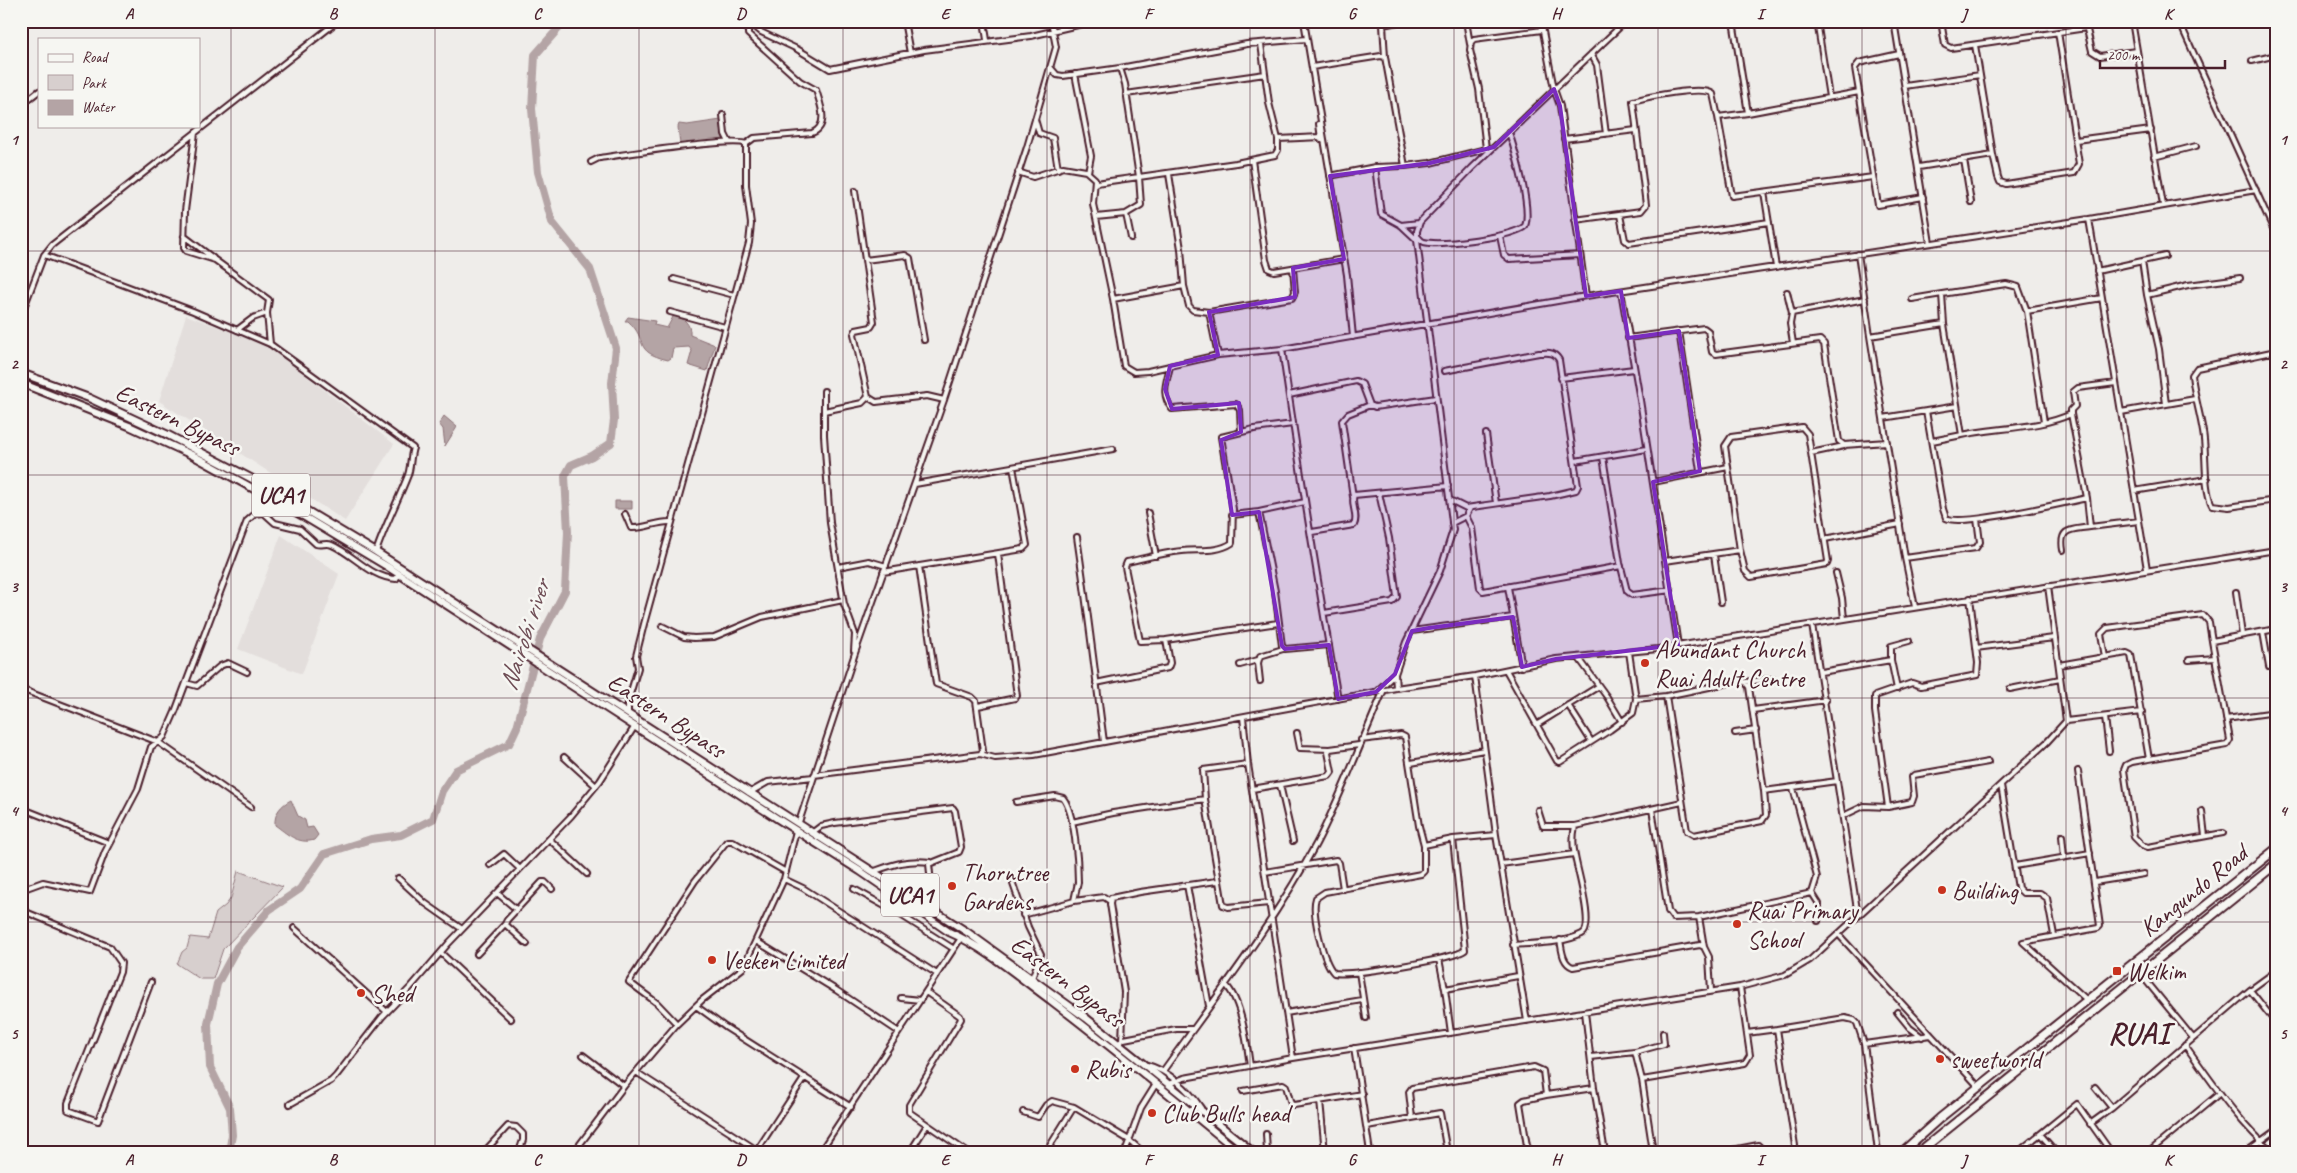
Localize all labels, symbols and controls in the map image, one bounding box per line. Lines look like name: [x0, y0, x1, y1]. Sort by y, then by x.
text: A: [125, 4, 135, 24]
text: B: [329, 4, 339, 24]
text: C: [533, 4, 543, 24]
text: D: [736, 4, 747, 24]
text: E: [941, 4, 952, 24]
text: F: [1144, 4, 1155, 24]
text: G: [1348, 4, 1358, 24]
text: H: [1551, 4, 1563, 24]
text: I: [1757, 4, 1767, 24]
text: J: [1960, 4, 1969, 24]
text: K: [2164, 4, 2176, 24]
legend: [38, 38, 200, 128]
scale bar: [2100, 38, 2224, 70]
text: 200 m: [2107, 46, 2141, 65]
text: Road: [82, 48, 109, 67]
text: Park: [82, 74, 107, 93]
text: Water: [82, 98, 116, 117]
text: 1: [10, 130, 19, 150]
text: 1: [2279, 130, 2288, 150]
text: 2: [10, 354, 19, 374]
text: 2: [2279, 354, 2288, 374]
street label: Eastern Bypass: [110, 376, 247, 465]
road number: UCA1: [252, 474, 310, 516]
water label: Nairobi river: [491, 573, 559, 694]
text: 3: [10, 577, 19, 597]
text: 3: [2279, 577, 2288, 597]
place label: Abundant Church Ruai Adult Centre: [1655, 634, 1806, 695]
marker: Abundant Church Ruai Adult Centre: [1639, 657, 1651, 669]
street label: Eastern Bypass: [601, 666, 734, 767]
text: 4: [10, 801, 19, 821]
text: 4: [2279, 801, 2288, 821]
street label: Kangundo Road: [2133, 835, 2257, 944]
place label: Thorntree Gardens: [962, 857, 1050, 918]
road number: UCA1: [881, 874, 939, 916]
place label: Building: [1952, 875, 2019, 907]
marker: Thorntree Gardens: [946, 880, 958, 892]
marker: Building: [1936, 884, 1948, 896]
place label: Ruai Primary School: [1747, 895, 1860, 956]
marker: Ruai Primary School: [1731, 918, 1743, 930]
street label: Eastern Bypass: [1004, 929, 1133, 1036]
place label: Veeken Limited: [722, 945, 849, 977]
marker: Veeken Limited: [706, 954, 718, 966]
place label: Welkim: [2127, 956, 2187, 988]
marker: Welkim: [2111, 965, 2123, 977]
place label: Shed: [371, 978, 417, 1010]
marker: Shed: [355, 987, 367, 999]
district label: RUAI: [2108, 1015, 2176, 1053]
text: 5: [11, 1024, 20, 1044]
text: 5: [2280, 1024, 2289, 1044]
place label: sweetworld: [1950, 1044, 2045, 1076]
marker: sweetworld: [1934, 1053, 1946, 1065]
place label: Rubis: [1085, 1054, 1133, 1086]
marker: Rubis: [1069, 1063, 1081, 1075]
place label: Club Bulls head: [1162, 1098, 1294, 1130]
marker: Club Bulls head: [1146, 1107, 1158, 1119]
text: A: [125, 1150, 135, 1170]
text: B: [329, 1150, 339, 1170]
text: C: [533, 1150, 543, 1170]
text: D: [736, 1150, 747, 1170]
text: E: [941, 1150, 952, 1170]
text: F: [1144, 1150, 1155, 1170]
text: G: [1348, 1150, 1358, 1170]
text: H: [1551, 1150, 1563, 1170]
text: I: [1757, 1150, 1767, 1170]
text: J: [1960, 1150, 1969, 1170]
text: K: [2164, 1150, 2176, 1170]

